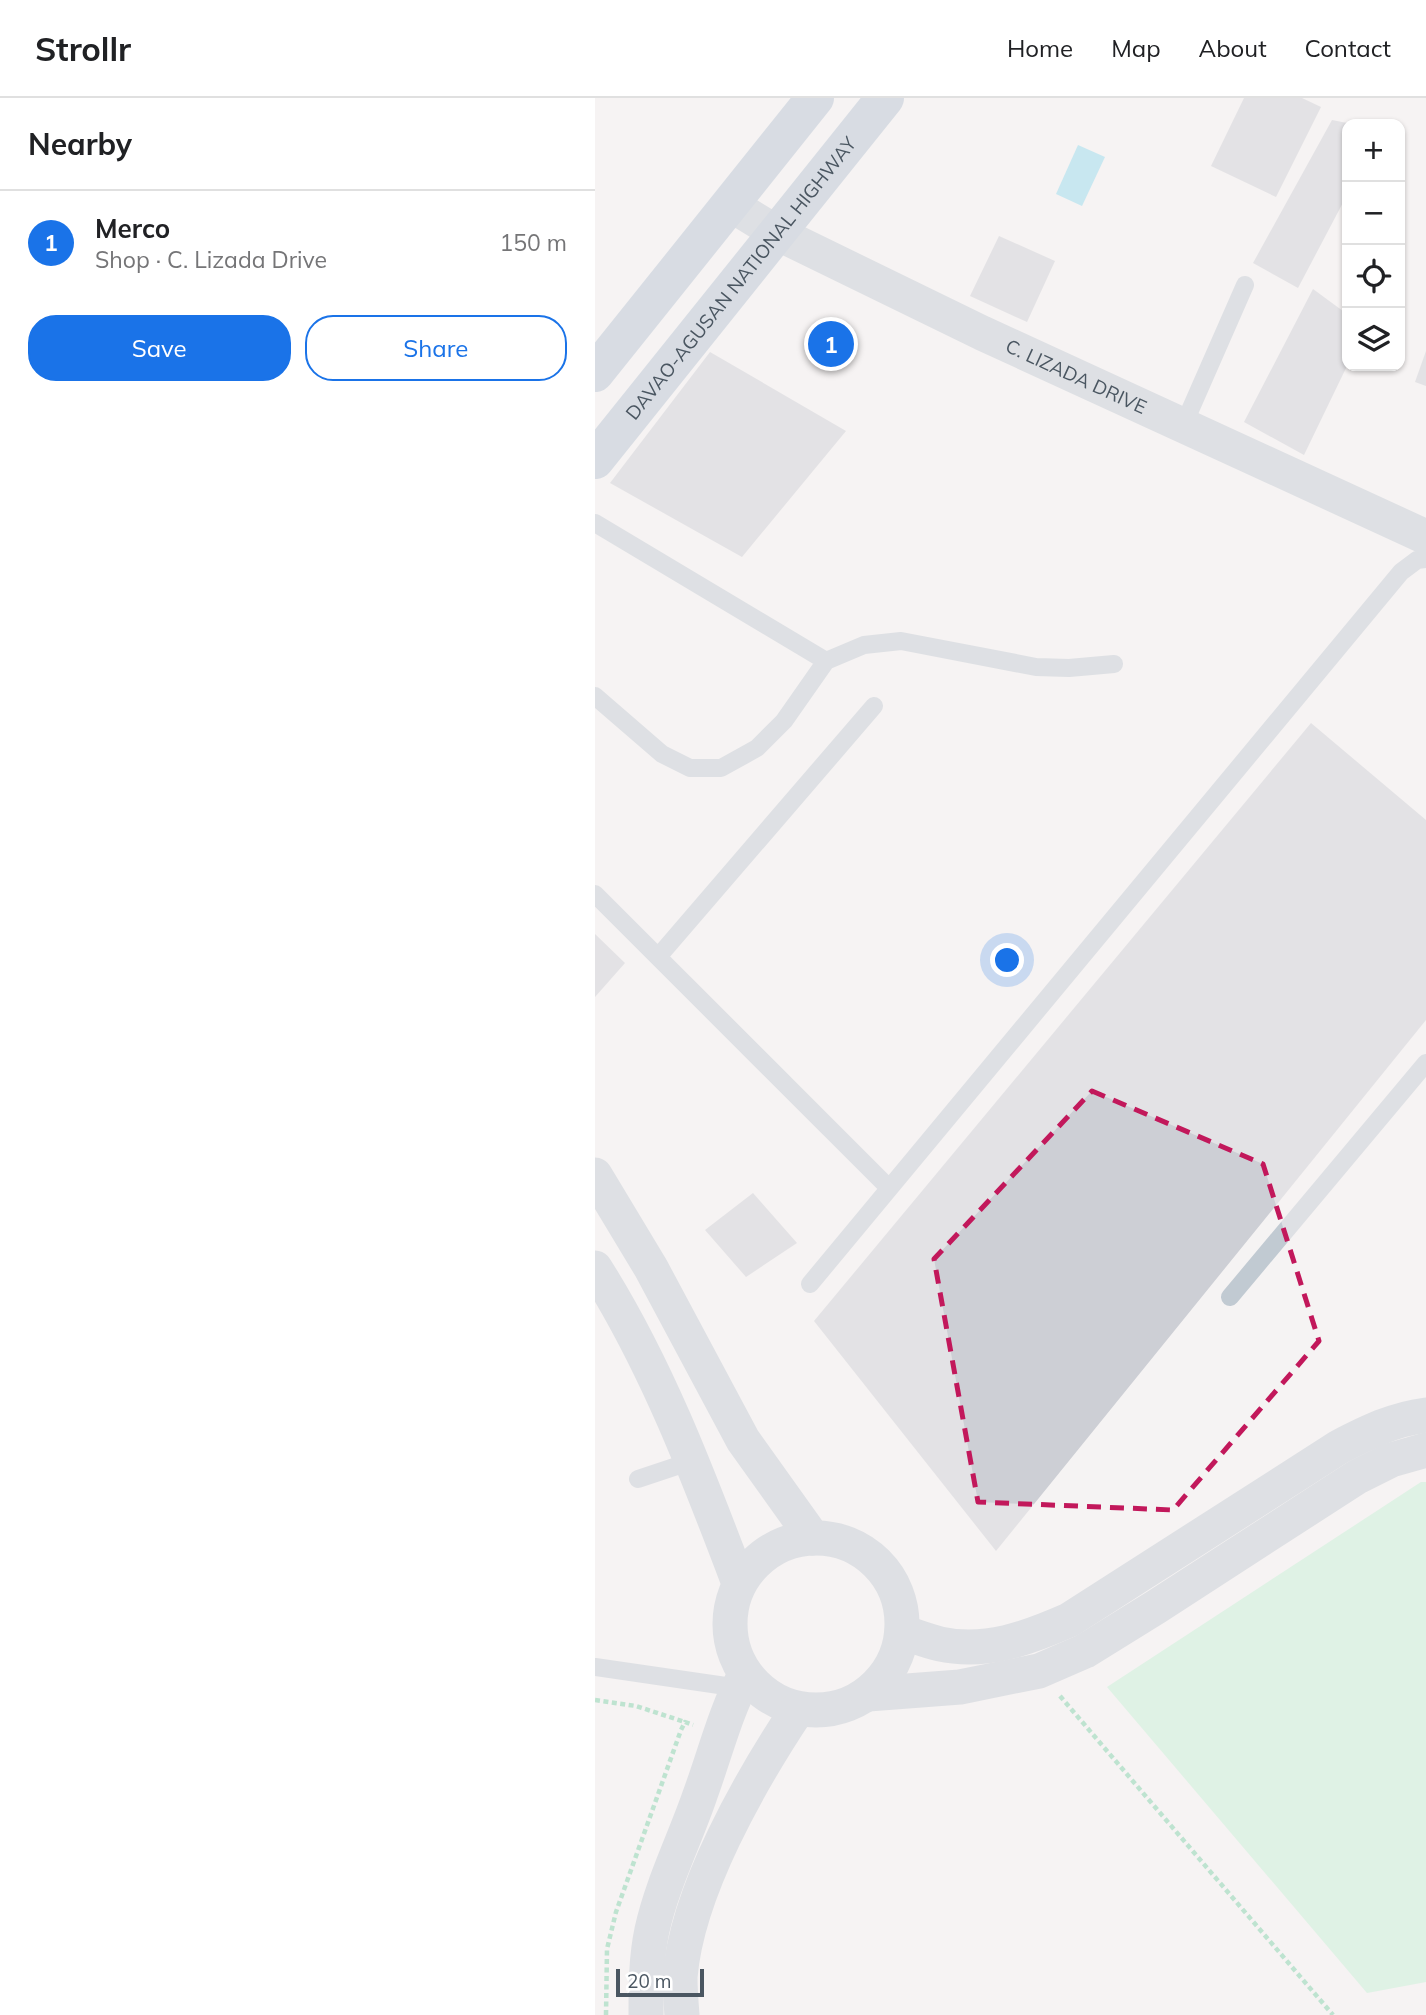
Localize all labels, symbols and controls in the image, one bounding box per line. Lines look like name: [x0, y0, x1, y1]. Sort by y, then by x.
text: Strollr: [35, 28, 131, 69]
text: Home: [1007, 33, 1073, 63]
text: Map: [1111, 33, 1161, 63]
text: About: [1199, 33, 1267, 63]
text: Contact: [1305, 33, 1391, 63]
map controls: [1342, 119, 1405, 371]
button: +: [1342, 119, 1405, 182]
text: Nearby: [28, 125, 132, 163]
street label: DAVAO-AGUSAN NATIONAL HIGHWAY: [620, 132, 861, 424]
button: −: [1342, 182, 1405, 245]
text: Merco: [95, 212, 170, 245]
text: 1: [44, 228, 58, 257]
text: 150 m: [499, 228, 567, 257]
text: Shop · C. Lizada Drive: [95, 245, 327, 274]
button: locate: [1342, 245, 1405, 308]
button: layers: [1342, 308, 1405, 371]
button: Save: [28, 315, 291, 381]
button: Share: [305, 315, 567, 381]
pin: 1: [808, 318, 854, 370]
street label: C. LIZADA DRIVE: [1002, 334, 1151, 419]
your location: [990, 943, 1024, 977]
scale bar: [616, 1966, 703, 1998]
text: 20 m: [627, 1969, 671, 1993]

